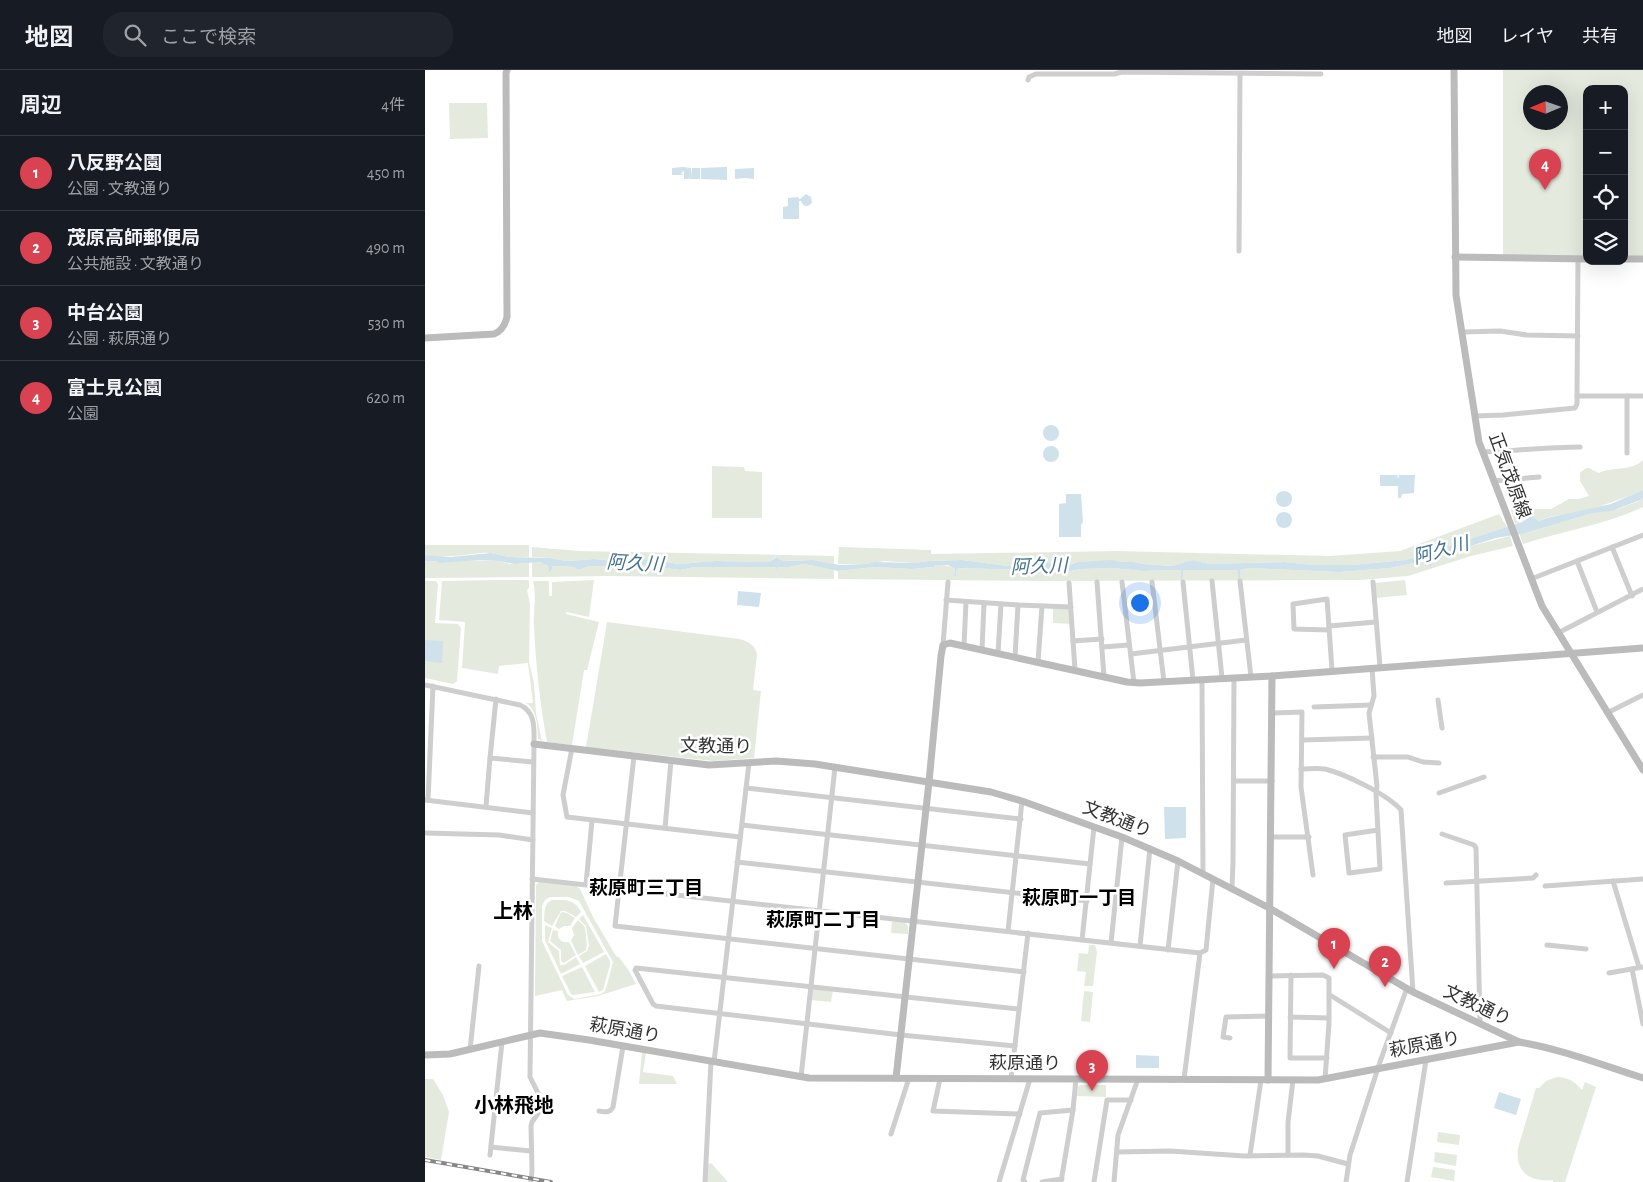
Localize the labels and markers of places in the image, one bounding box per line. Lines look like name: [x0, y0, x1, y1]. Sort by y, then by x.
pin: 4: [1529, 149, 1561, 190]
pin: 1: [1318, 928, 1350, 969]
pin: 2: [1369, 946, 1401, 987]
pin: 3: [1076, 1050, 1108, 1091]

